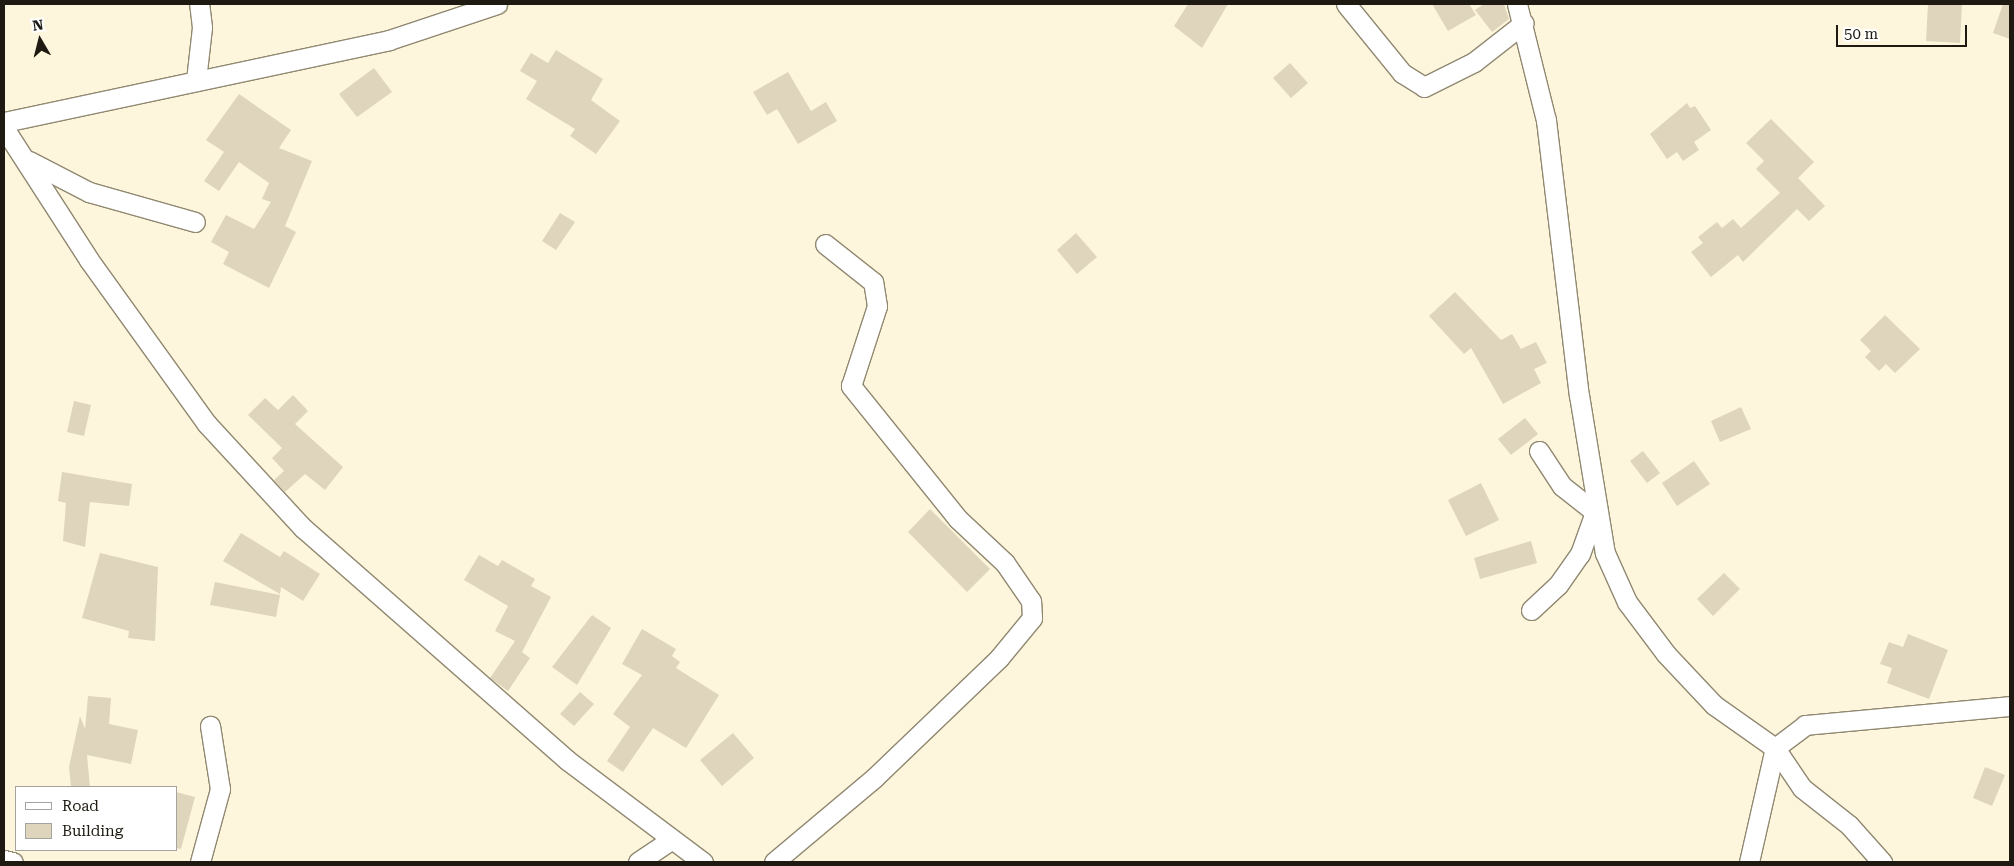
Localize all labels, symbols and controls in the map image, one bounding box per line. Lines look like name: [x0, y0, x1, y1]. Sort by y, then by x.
north arrow: [15, 15, 65, 65]
scale bar: [1839, 15, 1970, 47]
text: N: [31, 16, 44, 34]
text: 50 m: [1844, 25, 1878, 43]
legend: [15, 786, 178, 851]
text: Road: [62, 797, 99, 815]
text: Building: [62, 822, 123, 840]

